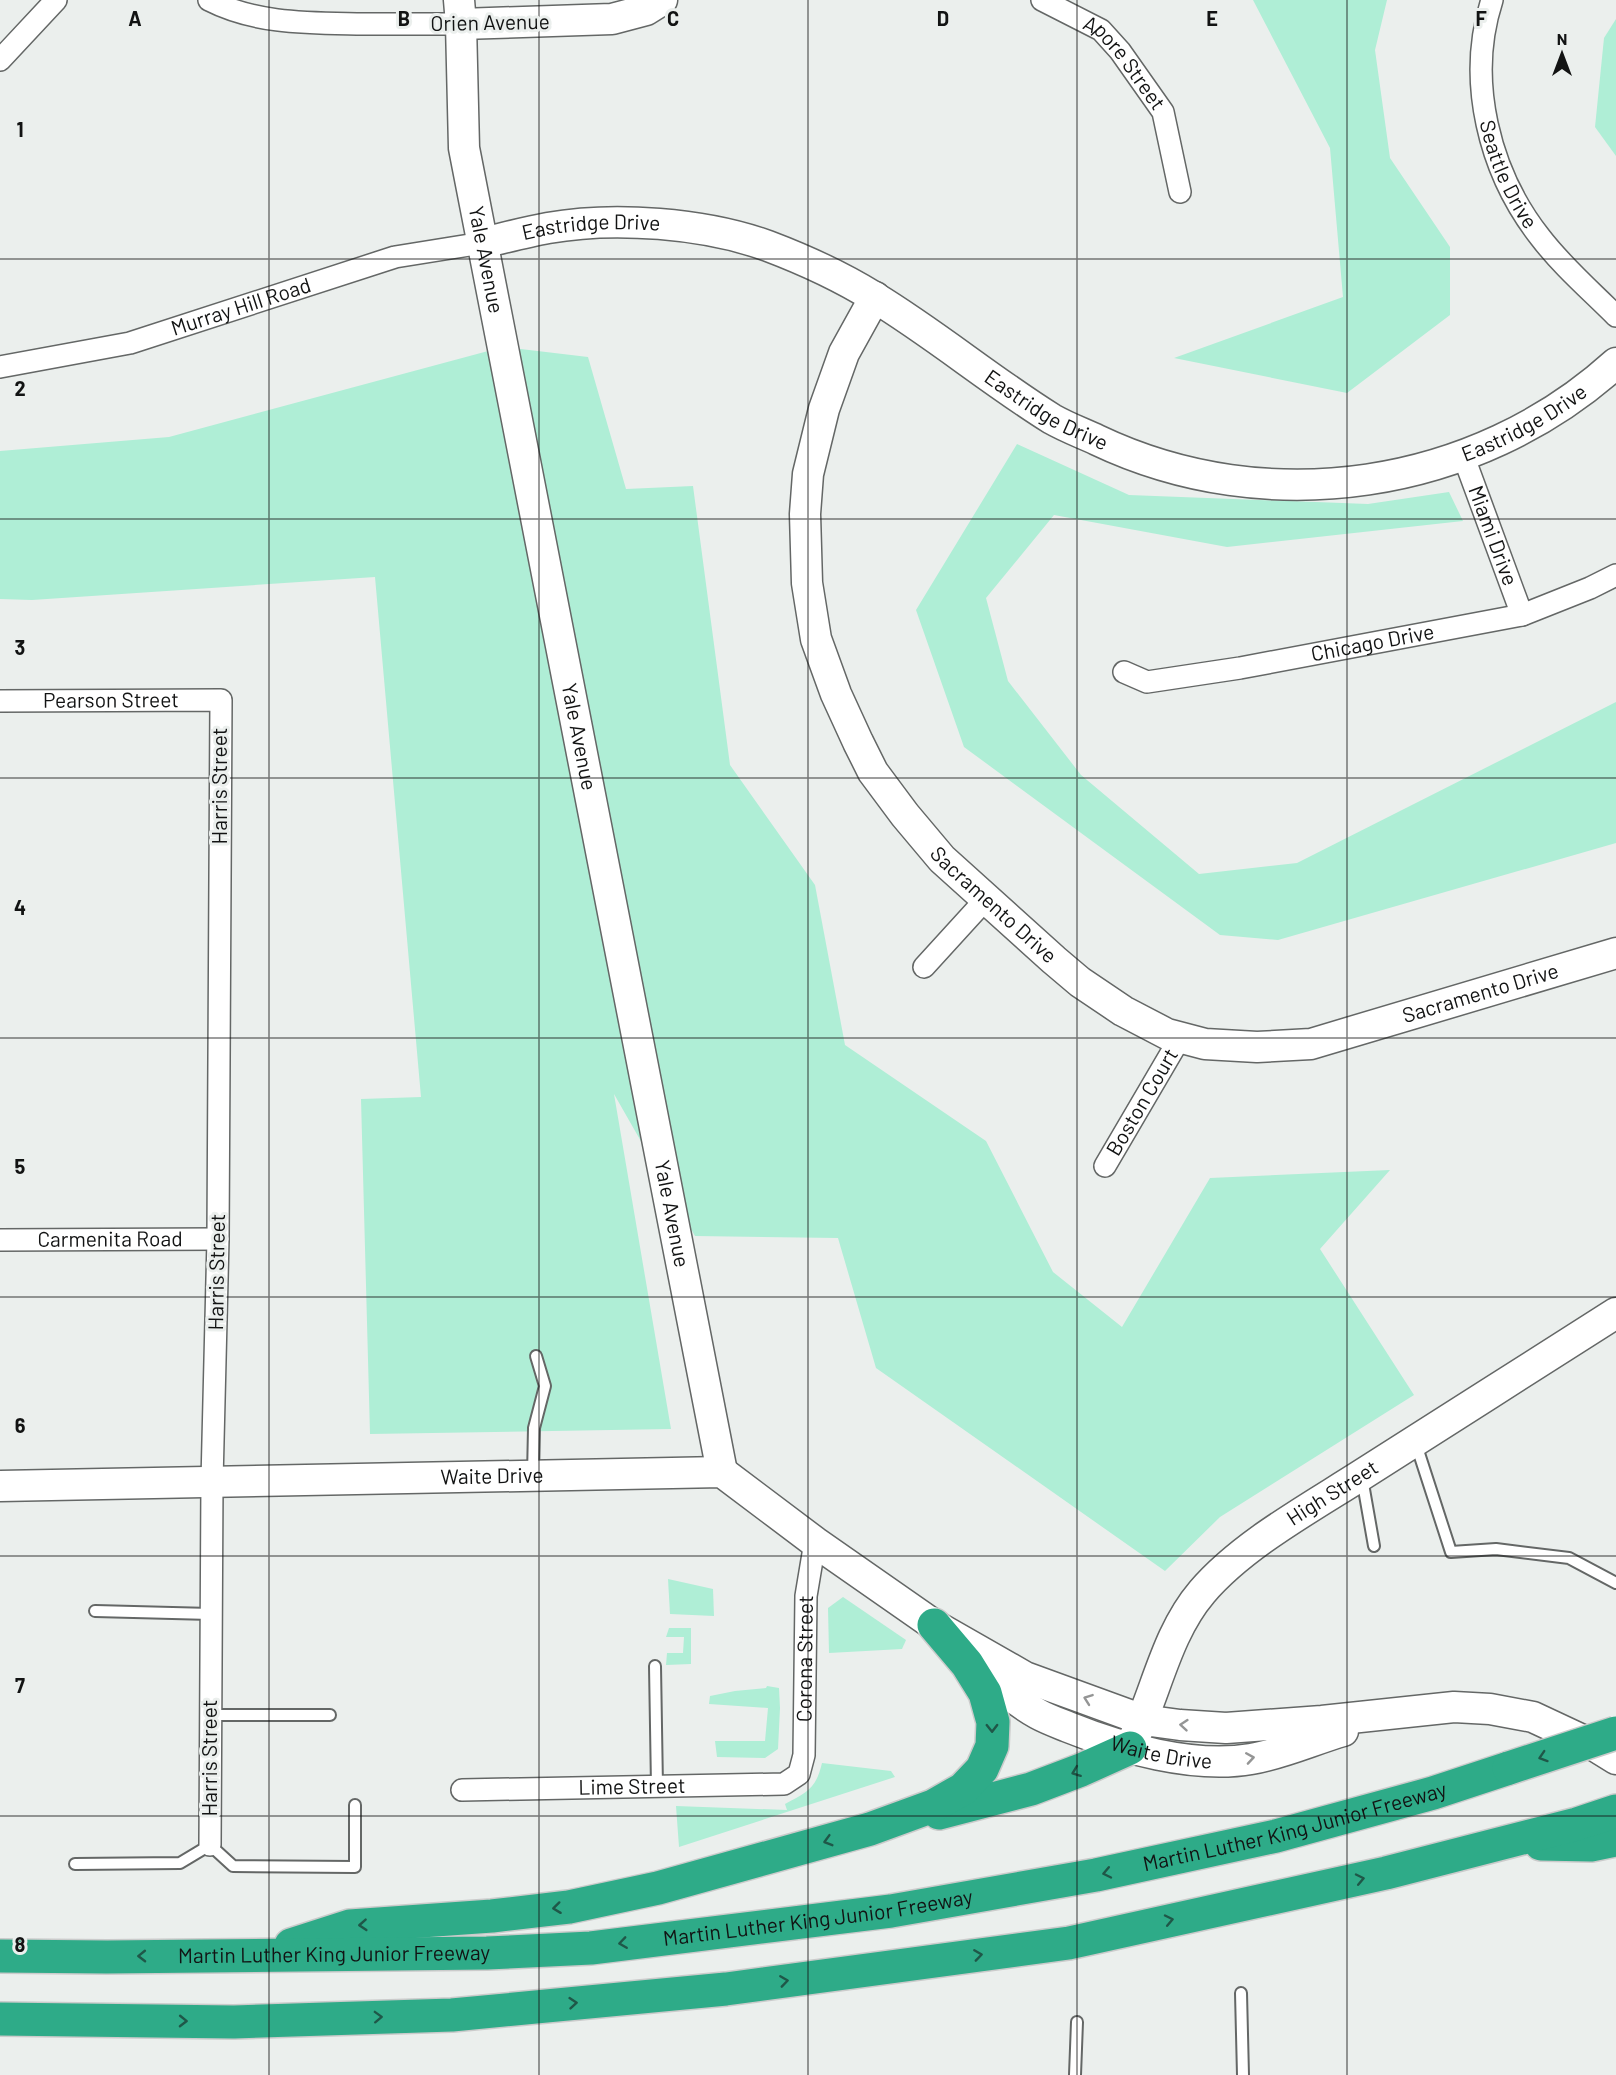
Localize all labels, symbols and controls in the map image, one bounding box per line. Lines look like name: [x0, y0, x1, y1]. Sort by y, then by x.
text: A: [128, 6, 142, 30]
text: B: [398, 6, 410, 30]
text: C: [667, 6, 679, 30]
text: D: [937, 6, 949, 30]
text: E: [1206, 6, 1218, 30]
text: F: [1475, 6, 1487, 30]
street label: Orien Avenue: [430, 8, 550, 35]
street label: Apore Street: [1080, 9, 1171, 114]
north arrow: [1532, 24, 1592, 84]
text: N: [1557, 29, 1567, 48]
text: 1: [16, 117, 24, 141]
street label: Seattle Drive: [1476, 117, 1544, 233]
street label: Yale Avenue: [465, 204, 510, 315]
street label: Eastridge Drive: [519, 208, 662, 244]
street label: Murray Hill Road: [168, 271, 314, 340]
street label: Eastridge Drive: [980, 363, 1113, 455]
text: 2: [14, 376, 26, 400]
street label: Eastridge Drive: [1458, 378, 1591, 466]
street label: Miami Drive: [1464, 482, 1524, 589]
street label: Chicago Drive: [1309, 618, 1436, 665]
text: 3: [15, 635, 25, 659]
street label: Yale Avenue: [558, 681, 603, 792]
street label: Pearson Street: [43, 686, 179, 712]
street label: Harris Street: [206, 728, 231, 844]
street label: Sacramento Drive: [926, 841, 1063, 967]
text: 4: [14, 895, 26, 919]
street label: Sacramento Drive: [1399, 957, 1561, 1027]
street label: Boston Court: [1100, 1043, 1182, 1160]
text: 5: [15, 1154, 26, 1178]
street label: Yale Avenue: [650, 1158, 696, 1269]
street label: Harris Street: [202, 1213, 229, 1331]
street label: Carmenita Road: [37, 1225, 183, 1251]
text: 6: [15, 1413, 26, 1437]
street label: High Street: [1281, 1454, 1382, 1530]
street label: Waite Drive: [440, 1461, 544, 1488]
street label: Corona Street: [790, 1595, 817, 1722]
text: 7: [15, 1673, 25, 1697]
one-way arrow: [1083, 1693, 1094, 1706]
street label: Harris Street: [196, 1700, 221, 1816]
one-way arrow: [1180, 1719, 1189, 1732]
one-way arrow: [986, 1724, 998, 1733]
street label: Waite Drive: [1108, 1729, 1213, 1772]
one-way arrow: [1538, 1750, 1549, 1762]
one-way arrow: [1245, 1753, 1255, 1765]
one-way arrow: [1071, 1764, 1082, 1777]
street label: Lime Street: [578, 1772, 686, 1799]
street label: Martin Luther King Junior Freeway: [1140, 1775, 1450, 1876]
one-way arrow: [823, 1834, 834, 1846]
one-way arrow: [1102, 1866, 1112, 1879]
one-way arrow: [1355, 1873, 1365, 1886]
street label: Martin Luther King Junior Freeway: [661, 1883, 975, 1950]
one-way arrow: [553, 1902, 562, 1914]
one-way arrow: [1164, 1915, 1174, 1928]
one-way arrow: [359, 1918, 368, 1931]
text: 8: [15, 1932, 26, 1956]
one-way arrow: [619, 1937, 628, 1949]
street label: Martin Luther King Junior Freeway: [178, 1939, 491, 1967]
one-way arrow: [973, 1949, 982, 1961]
one-way arrow: [137, 1950, 146, 1963]
one-way arrow: [780, 1975, 789, 1987]
one-way arrow: [568, 1997, 577, 2010]
one-way arrow: [374, 2011, 383, 2024]
one-way arrow: [179, 2015, 188, 2028]

